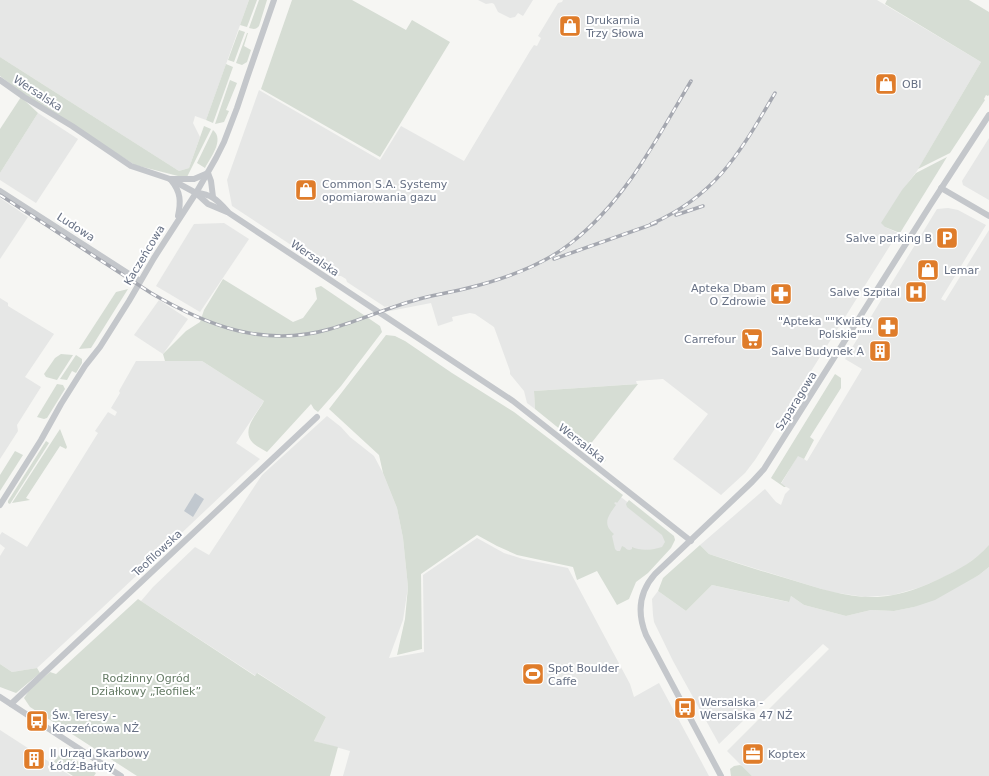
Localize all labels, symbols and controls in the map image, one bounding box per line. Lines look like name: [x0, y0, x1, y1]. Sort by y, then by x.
shop icon: Drukarnia Trzy Słowa: [557, 13, 583, 39]
place label: Drukarnia Trzy Słowa: [585, 14, 644, 40]
shop icon: OBI: [873, 71, 899, 97]
street label: Wersalska: [11, 73, 65, 114]
place label: OBI: [902, 78, 921, 91]
shop icon: Common S.A. Systemy opomiarowania gazu: [293, 177, 319, 203]
place label: Common S.A. Systemy opomiarowania gazu: [322, 178, 448, 204]
street label: Ludowa: [54, 210, 97, 244]
street label: Kaczeńcowa: [121, 223, 167, 288]
parking icon: Salve parking B: [934, 225, 960, 251]
place label: Salve parking B: [846, 232, 932, 245]
street label: Wersalska: [288, 237, 341, 279]
shop icon: Lemar: [915, 257, 941, 283]
place label: Lemar: [944, 264, 979, 277]
hospital icon: Salve Szpital: [903, 279, 929, 305]
pharmacy icon: Apteka Dbam O Zdrowie: [768, 281, 794, 307]
place label: Apteka Dbam O Zdrowie: [691, 282, 766, 308]
place label: Salve Szpital: [830, 286, 900, 299]
pharmacy icon: "Apteka ""Kwiaty Polskie""": [875, 314, 901, 340]
place label: "Apteka ""Kwiaty Polskie""": [778, 315, 872, 341]
supermarket icon: Carrefour: [739, 326, 765, 352]
place label: Carrefour: [684, 333, 736, 346]
building icon: Salve Budynek A: [867, 338, 893, 364]
place label: Salve Budynek A: [771, 345, 864, 358]
street label: Szparagowa: [773, 369, 820, 433]
street label: Wersalska: [556, 421, 608, 466]
street label: Teofilowska: [129, 527, 185, 580]
sports icon: Spot Boulder Caffe: [520, 661, 546, 687]
place label: Spot Boulder Caffe: [548, 662, 620, 688]
park label: Rodzinny Ogród Działkowy „Teofilek”: [91, 672, 201, 698]
bus stop icon: Wersalska - Wersalska 47 NŻ: [672, 695, 698, 721]
place label: Wersalska - Wersalska 47 NŻ: [700, 696, 793, 722]
bus stop icon: Św. Teresy - Kaczeńcowa NŻ: [24, 708, 50, 734]
place label: Św. Teresy - Kaczeńcowa NŻ: [52, 709, 140, 735]
office icon: Koptex: [740, 741, 766, 767]
building icon: II Urząd Skarbowy Łódź-Bałuty: [21, 746, 47, 772]
place label: II Urząd Skarbowy Łódź-Bałuty: [49, 747, 150, 773]
place label: Koptex: [768, 748, 806, 761]

